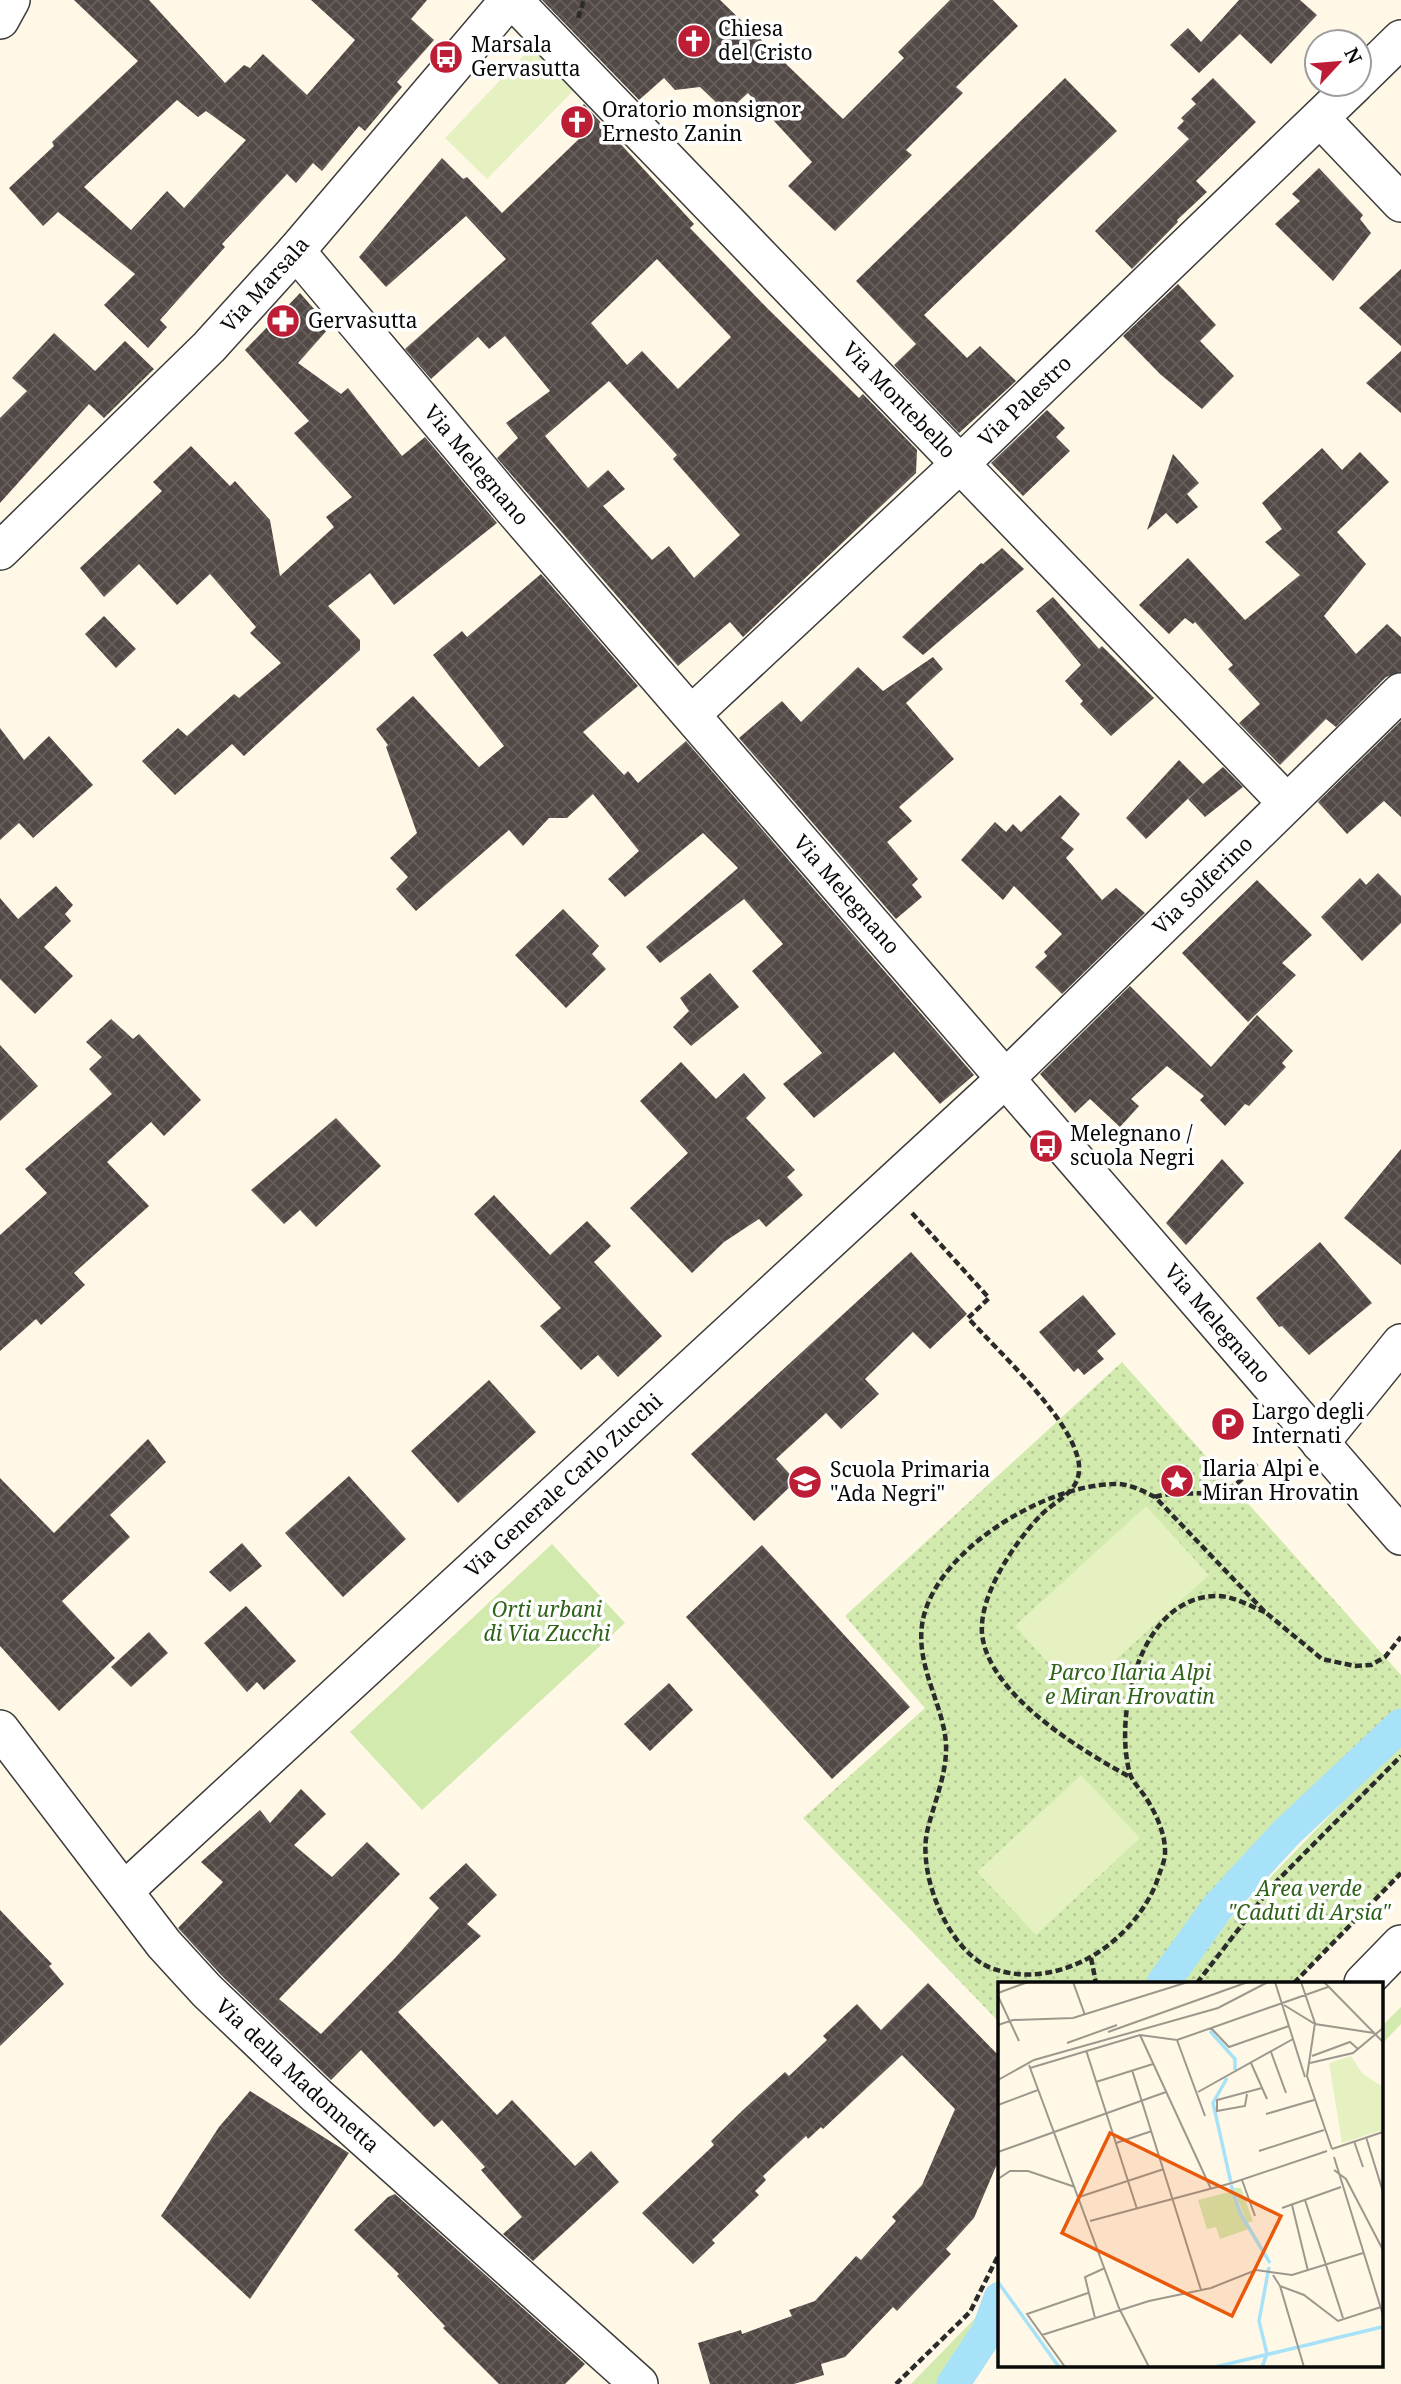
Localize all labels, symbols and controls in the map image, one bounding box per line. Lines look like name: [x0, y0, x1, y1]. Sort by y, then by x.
place label: Chiesa del Cristo: [718, 14, 813, 66]
church icon: Chiesa del Cristo: [675, 22, 713, 60]
north arrow: [1303, 28, 1373, 98]
place label: Marsala Gervasutta: [471, 30, 581, 82]
bus stop icon: Marsala Gervasutta: [427, 38, 465, 76]
text: N: [1338, 43, 1368, 68]
place label: Oratorio monsignor Ernesto Zanin: [602, 95, 801, 147]
church icon: Oratorio monsignor Ernesto Zanin: [558, 103, 596, 141]
street label: Via Marsala: [214, 231, 315, 338]
pharmacy icon: Gervasutta: [264, 302, 302, 340]
place label: Gervasutta: [308, 306, 418, 334]
street label: Via Montebello: [837, 335, 962, 464]
street label: Via Palestro: [972, 349, 1077, 452]
street label: Via Melegnano: [418, 399, 536, 531]
street label: Via Melegnano: [788, 828, 907, 960]
street label: Via Solferino: [1146, 829, 1258, 940]
place label: Melegnano / scuola Negri: [1070, 1119, 1194, 1171]
bus stop icon: Melegnano / scuola Negri: [1027, 1127, 1065, 1165]
street label: Via Melegnano: [1159, 1257, 1277, 1389]
street label: Via Generale Carlo Zucchi: [458, 1387, 668, 1583]
place label: Largo degli Internati: [1252, 1397, 1365, 1449]
parking icon: Largo degli Internati: [1209, 1405, 1247, 1443]
place label: Ilaria Alpi e Miran Hrovatin: [1202, 1454, 1359, 1506]
place label: Scuola Primaria "Ada Negri": [830, 1455, 990, 1507]
place icon: Ilaria Alpi e Miran Hrovatin: [1158, 1462, 1196, 1500]
school or university icon: Scuola Primaria "Ada Negri": [786, 1463, 824, 1501]
park label: Orti urbani di Via Zucchi: [484, 1595, 611, 1647]
park label: Parco Ilaria Alpi e Miran Hrovatin: [1045, 1658, 1215, 1710]
park label: Area verde "Caduti di Arsia": [1228, 1874, 1392, 1926]
inset map: [998, 1982, 1384, 2366]
street label: Via della Madonnetta: [210, 1992, 386, 2158]

